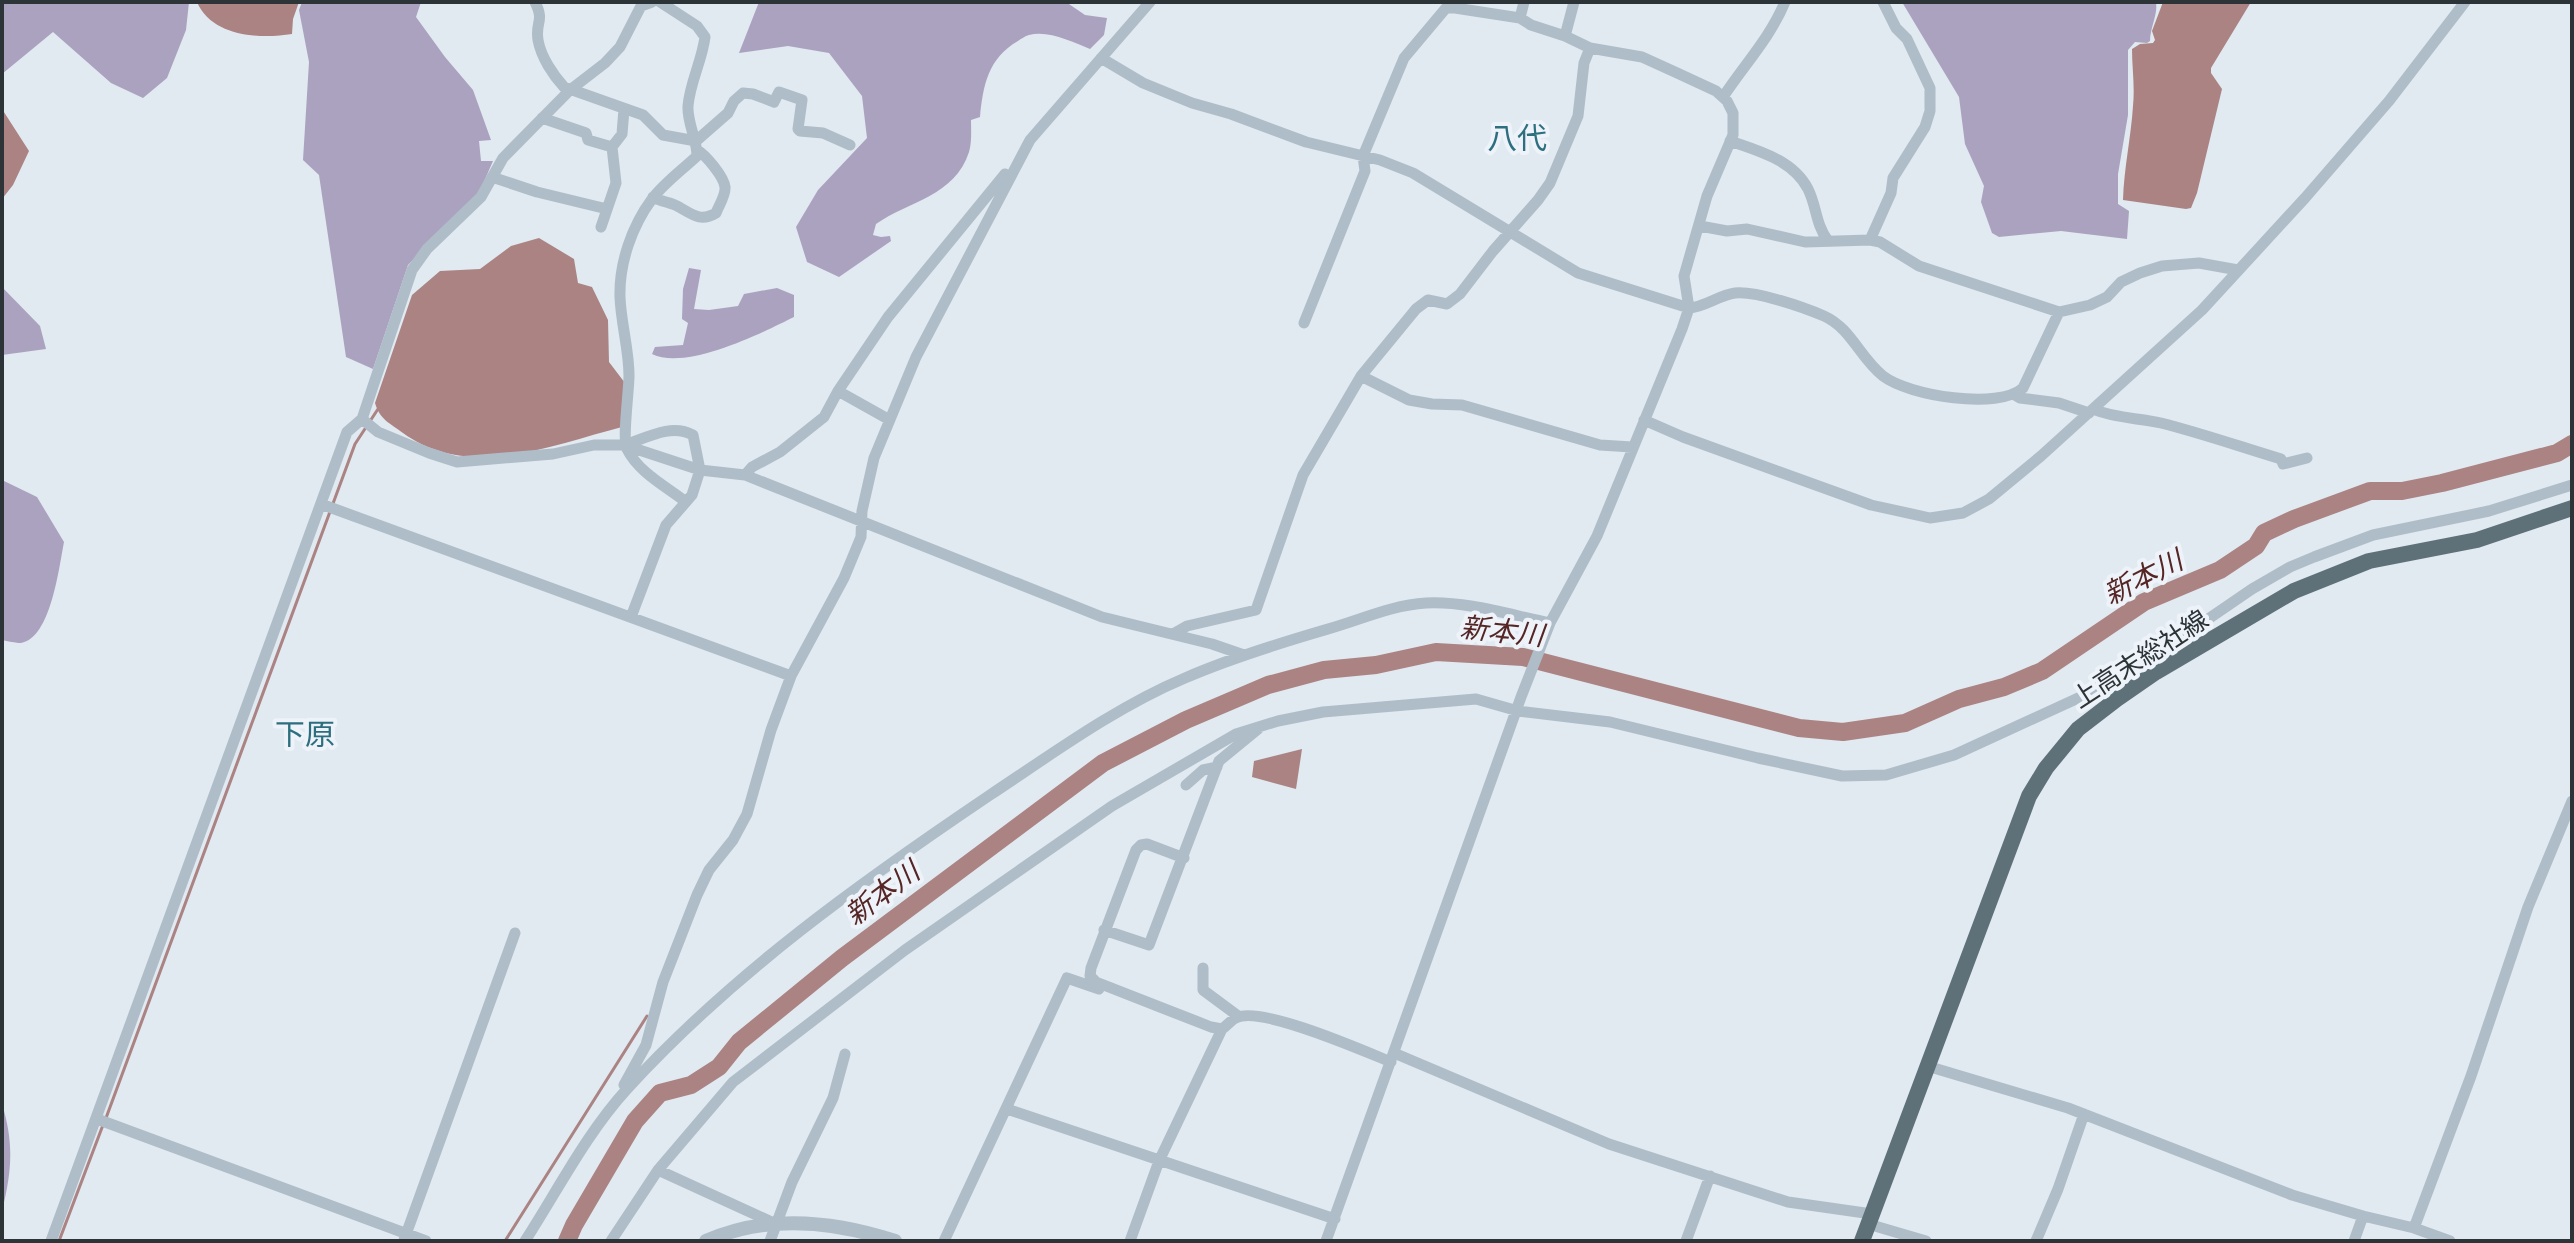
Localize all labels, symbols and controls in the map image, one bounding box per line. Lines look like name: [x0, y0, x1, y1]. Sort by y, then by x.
district label: 八代: [1487, 122, 1547, 158]
water label: 新本川: [2099, 543, 2191, 612]
street label: 上高末総社線: [2067, 605, 2215, 716]
water label: 新本川: [1458, 612, 1548, 654]
district label: 下原: [275, 718, 335, 754]
water label: 新本川: [839, 854, 929, 933]

